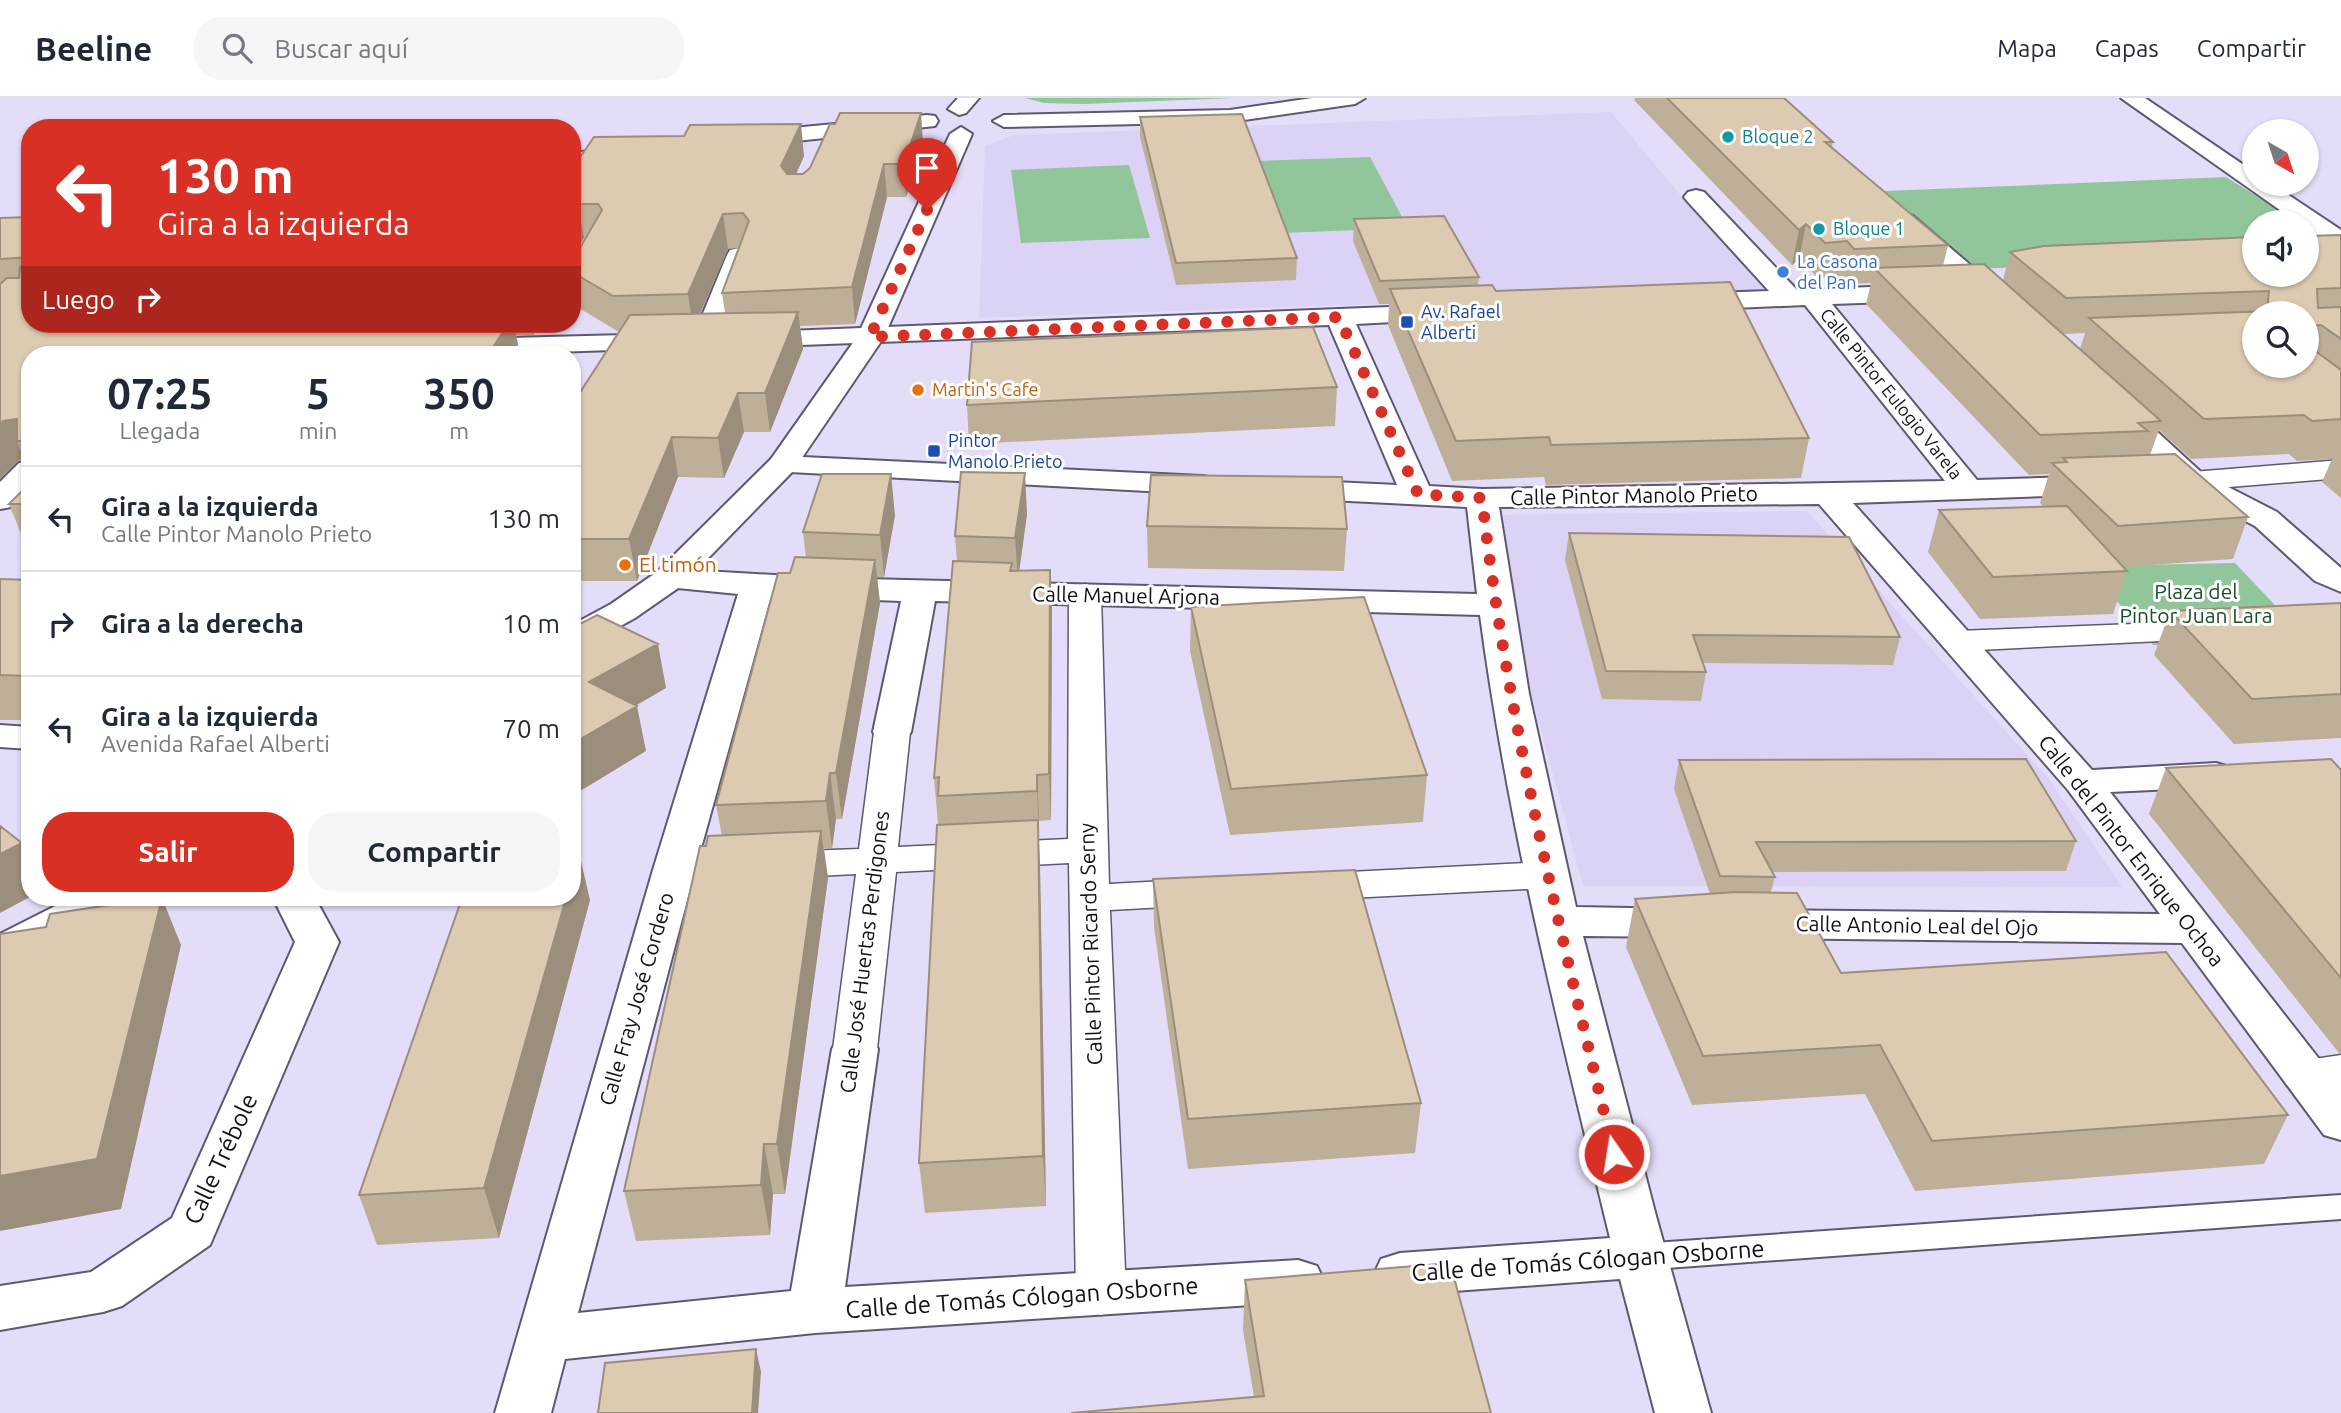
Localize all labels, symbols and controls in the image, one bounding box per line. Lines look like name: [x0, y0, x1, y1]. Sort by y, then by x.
search box: [194, 17, 684, 80]
icon: search: [218, 29, 256, 67]
text: Beeline: [35, 30, 152, 67]
text: Buscar aquí: [274, 34, 408, 63]
text: Mapa: [1997, 35, 2057, 62]
text: Capas: [2095, 35, 2159, 62]
text: Compartir: [2197, 35, 2306, 62]
north arrow: [2242, 119, 2319, 196]
map controls: [2242, 119, 2319, 378]
place label: Bloque 2: [1742, 126, 1814, 146]
marker: Bloque 2: [1720, 129, 1736, 145]
pin: [897, 138, 957, 210]
icon: left: [42, 147, 133, 238]
text: 130 m: [157, 147, 294, 202]
icon: arrive: [908, 149, 946, 187]
text: Gira a la izquierda: [157, 205, 410, 241]
button: sound: [2242, 210, 2319, 287]
place label: Bloque 1: [1833, 218, 1905, 238]
marker: Bloque 1: [1811, 221, 1827, 237]
place label: La Casona del Pan: [1797, 251, 1878, 292]
marker: La Casona del Pan: [1775, 264, 1791, 280]
icon: right: [129, 280, 167, 318]
text: Luego: [42, 285, 115, 314]
place label: Av. Rafael Alberti: [1421, 301, 1501, 342]
button: search: [2242, 301, 2319, 378]
street label: Calle Pintor Eulogio Varela: [1817, 304, 1967, 483]
marker: Av. Rafael Alberti: [1399, 314, 1415, 330]
text: 07:25: [107, 370, 212, 417]
text: 5: [306, 370, 330, 417]
text: 350: [424, 370, 495, 417]
place label: Martin's Cafe: [932, 379, 1038, 399]
marker: Martin's Cafe: [910, 382, 926, 398]
text: Llegada: [119, 418, 200, 443]
text: min: [299, 418, 337, 443]
text: m: [449, 418, 469, 443]
place label: Pintor Manolo Prieto: [948, 430, 1063, 471]
marker: Pintor Manolo Prieto: [926, 443, 942, 459]
street label: Calle Pintor Manolo Prieto: [1510, 481, 1758, 509]
text: Gira a la izquierda: [101, 492, 319, 521]
icon: left: [42, 500, 80, 538]
text: 130 m: [488, 504, 560, 533]
text: Calle Pintor Manolo Prieto: [101, 521, 372, 546]
place label: El timón: [639, 552, 717, 576]
marker: El timón: [617, 557, 633, 573]
park label: Plaza del Pintor Juan Lara: [2119, 579, 2273, 627]
street label: Calle Manuel Arjona: [1032, 581, 1220, 609]
icon: right: [42, 605, 80, 643]
text: Gira a la derecha: [101, 609, 304, 638]
text: 10 m: [502, 609, 560, 638]
text: Gira a la izquierda: [101, 702, 319, 731]
icon: left: [42, 710, 80, 748]
text: 70 m: [502, 714, 560, 743]
street label: Calle del Pintor Enrique Ochoa: [2034, 730, 2230, 971]
text: Avenida Rafael Alberti: [101, 731, 330, 756]
street label: Calle José Huertas Perdigones: [835, 809, 893, 1095]
button: Salir: [42, 812, 294, 892]
button: Compartir: [308, 812, 560, 892]
street label: Calle Pintor Ricardo Serny: [1074, 822, 1106, 1066]
street label: Calle Fray José Cordero: [594, 889, 678, 1108]
street label: Calle Antonio Leal del Ojo: [1795, 911, 2039, 939]
street label: Calle Trébole: [179, 1089, 263, 1228]
position arrow: [1577, 1117, 1651, 1191]
street label: Calle de Tomás Cólogan Osborne: [1410, 1235, 1765, 1286]
street label: Calle de Tomás Cólogan Osborne: [844, 1272, 1199, 1323]

